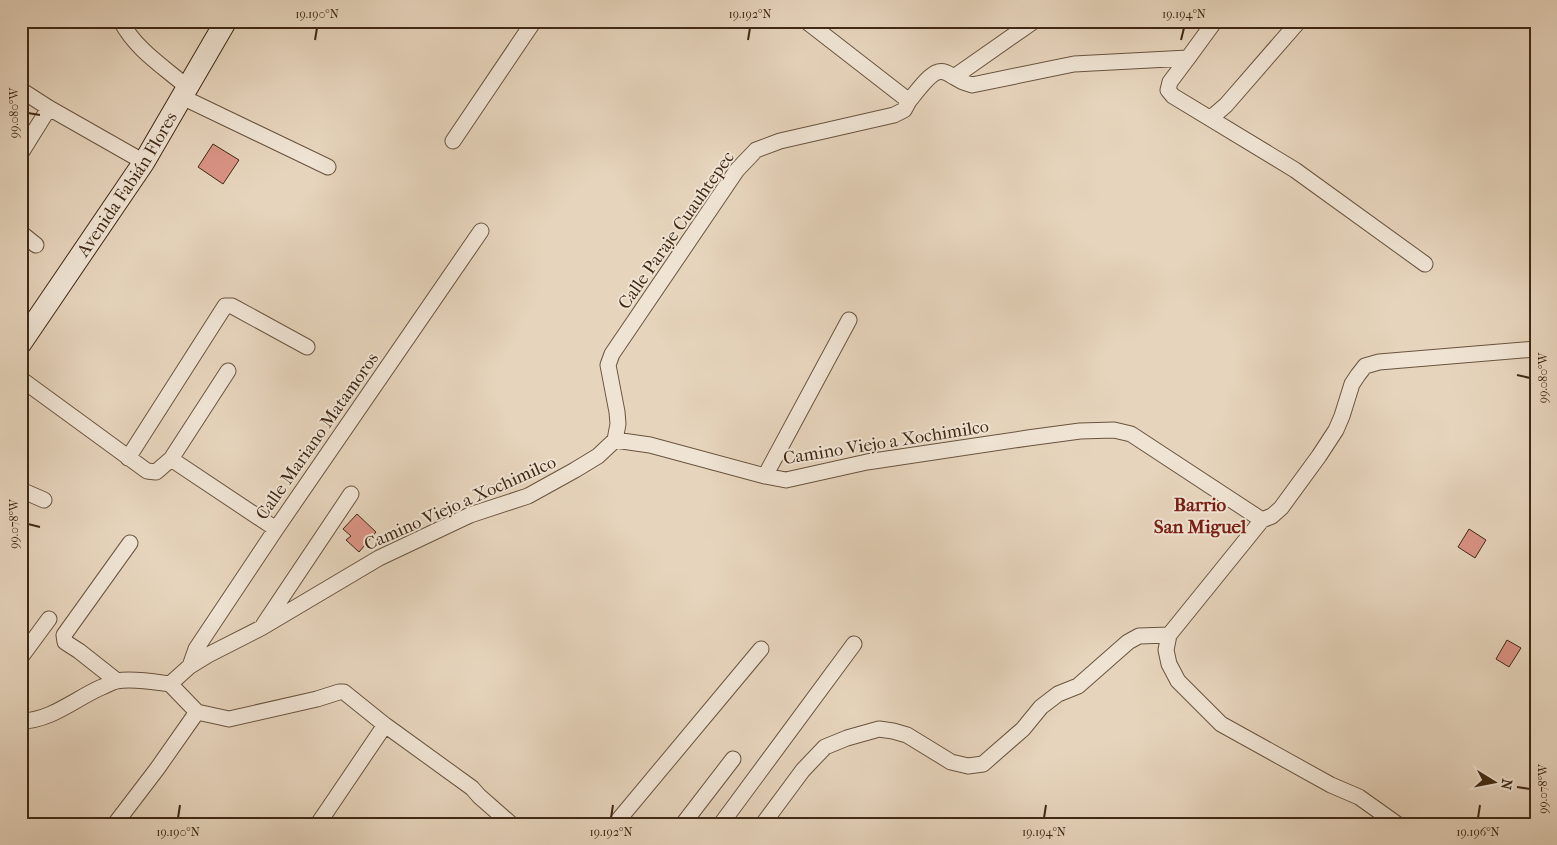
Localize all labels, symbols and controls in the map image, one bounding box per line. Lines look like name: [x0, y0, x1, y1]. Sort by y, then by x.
text: 19.190°N: [295, 7, 339, 21]
text: 19.192°N: [728, 7, 772, 21]
text: 19.194°N: [1162, 7, 1206, 21]
text: 99.080°W: [7, 87, 21, 138]
street label: Avenida Fabián Flores: [72, 108, 182, 262]
street label: Calle Paraje Cuauhtepec: [614, 147, 739, 313]
street label: Calle Mariano Matamoros: [252, 348, 383, 524]
text: 99.080°W: [1536, 352, 1550, 403]
street label: Camino Viejo a Xochimilco: [782, 416, 990, 469]
street label: Camino Viejo a Xochimilco: [361, 452, 559, 555]
district label: Barrio San Miguel: [1154, 494, 1247, 538]
text: 99.078°W: [7, 498, 21, 549]
north arrow: [1470, 758, 1520, 808]
text: 99.078°W: [1536, 763, 1550, 814]
text: N: [1497, 777, 1516, 791]
text: 19.190°N: [156, 825, 200, 839]
text: 19.192°N: [589, 825, 633, 839]
text: 19.194°N: [1022, 825, 1066, 839]
text: 19.196°N: [1456, 825, 1500, 839]

